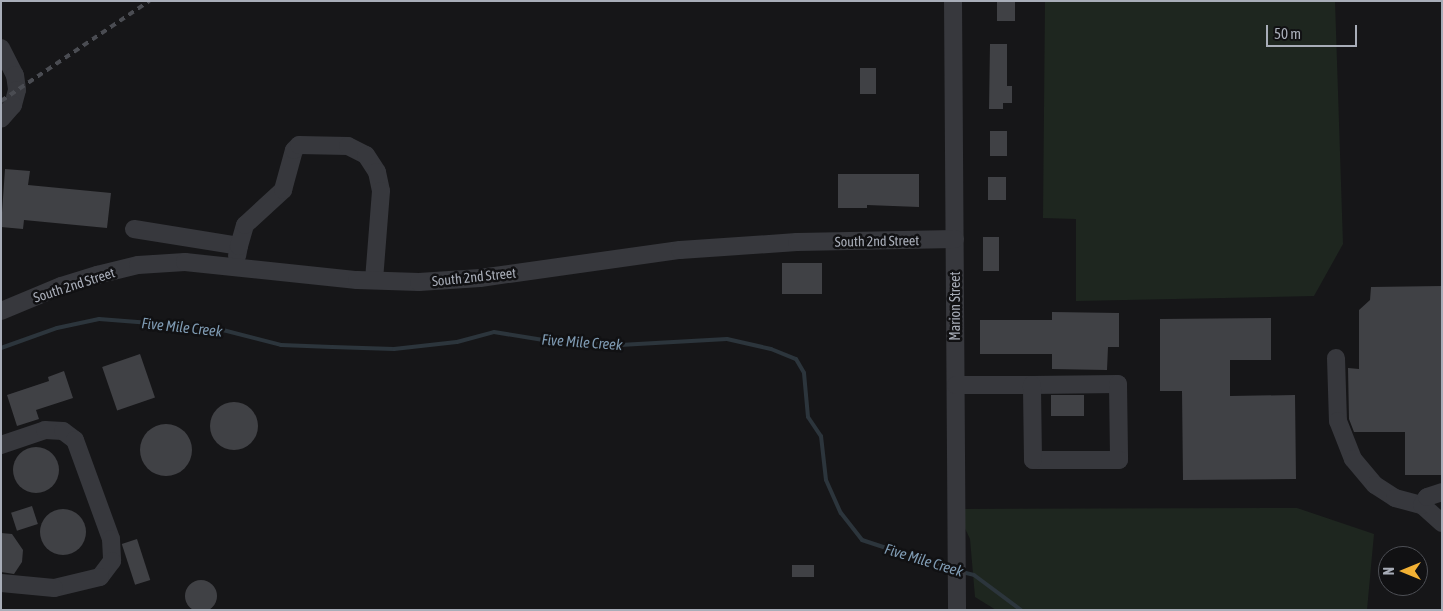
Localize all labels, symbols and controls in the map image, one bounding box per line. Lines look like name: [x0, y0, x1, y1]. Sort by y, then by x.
scale bar: [1268, 15, 1359, 47]
text: 50 m: [1274, 25, 1301, 42]
street label: South 2nd Street: [835, 232, 919, 250]
street label: South 2nd Street: [31, 264, 117, 306]
street label: South 2nd Street: [431, 264, 517, 290]
street label: Marion Street: [947, 271, 963, 341]
water label: Five Mile Creek: [141, 314, 223, 340]
water label: Five Mile Creek: [541, 330, 623, 354]
water label: Five Mile Creek: [883, 540, 965, 580]
north arrow: [1378, 546, 1428, 596]
text: N: [1381, 567, 1397, 575]

